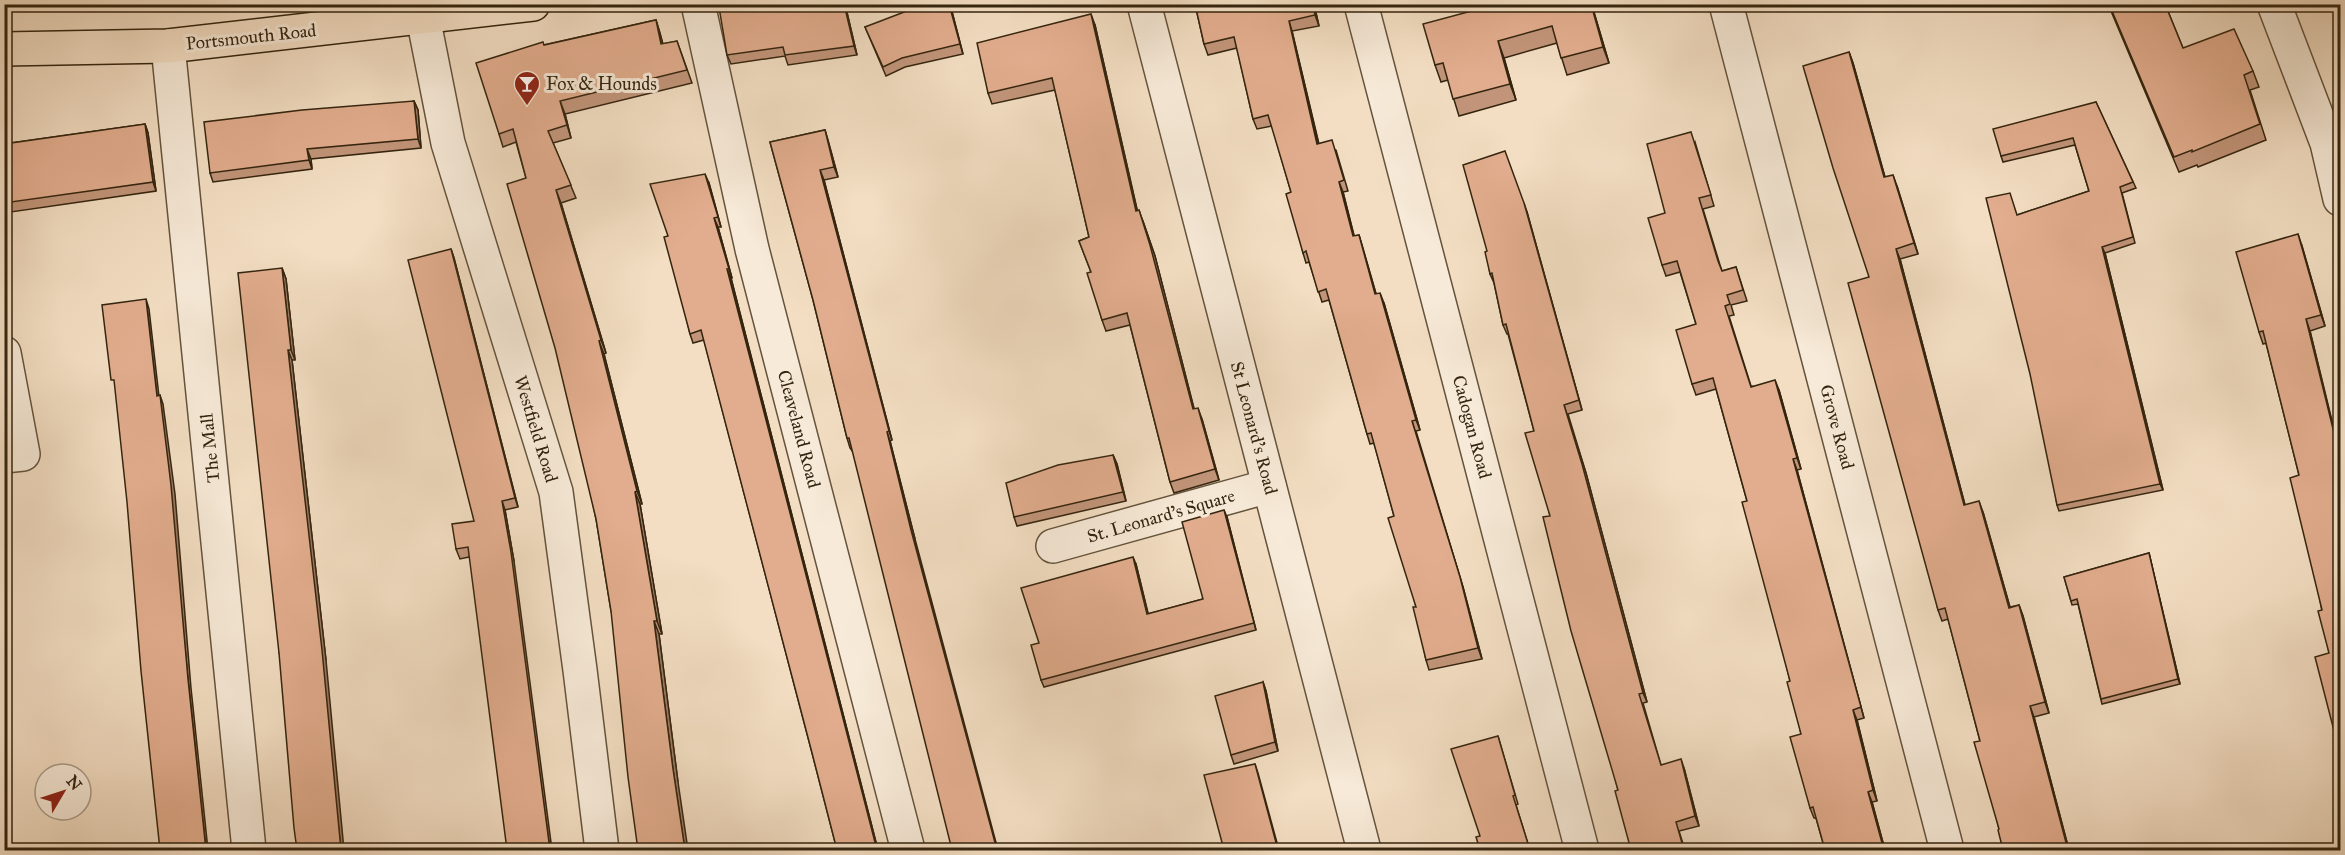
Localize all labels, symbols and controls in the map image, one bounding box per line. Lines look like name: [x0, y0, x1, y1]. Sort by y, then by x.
street label: Portsmouth Road: [185, 19, 317, 55]
bar icon: Fox & Hounds: [512, 69, 542, 107]
place label: Fox & Hounds: [546, 73, 657, 95]
street label: St Leonard's Road: [1226, 359, 1282, 497]
street label: Cleaveland Road: [773, 368, 825, 490]
street label: Westfield Road: [509, 373, 563, 485]
street label: Cadogan Road: [1447, 373, 1496, 481]
street label: Grove Road: [1815, 382, 1859, 472]
street label: The Mall: [195, 412, 225, 484]
street label: St. Leonard's Square: [1085, 484, 1238, 549]
north arrow: [33, 762, 93, 822]
text: N: [63, 772, 86, 794]

